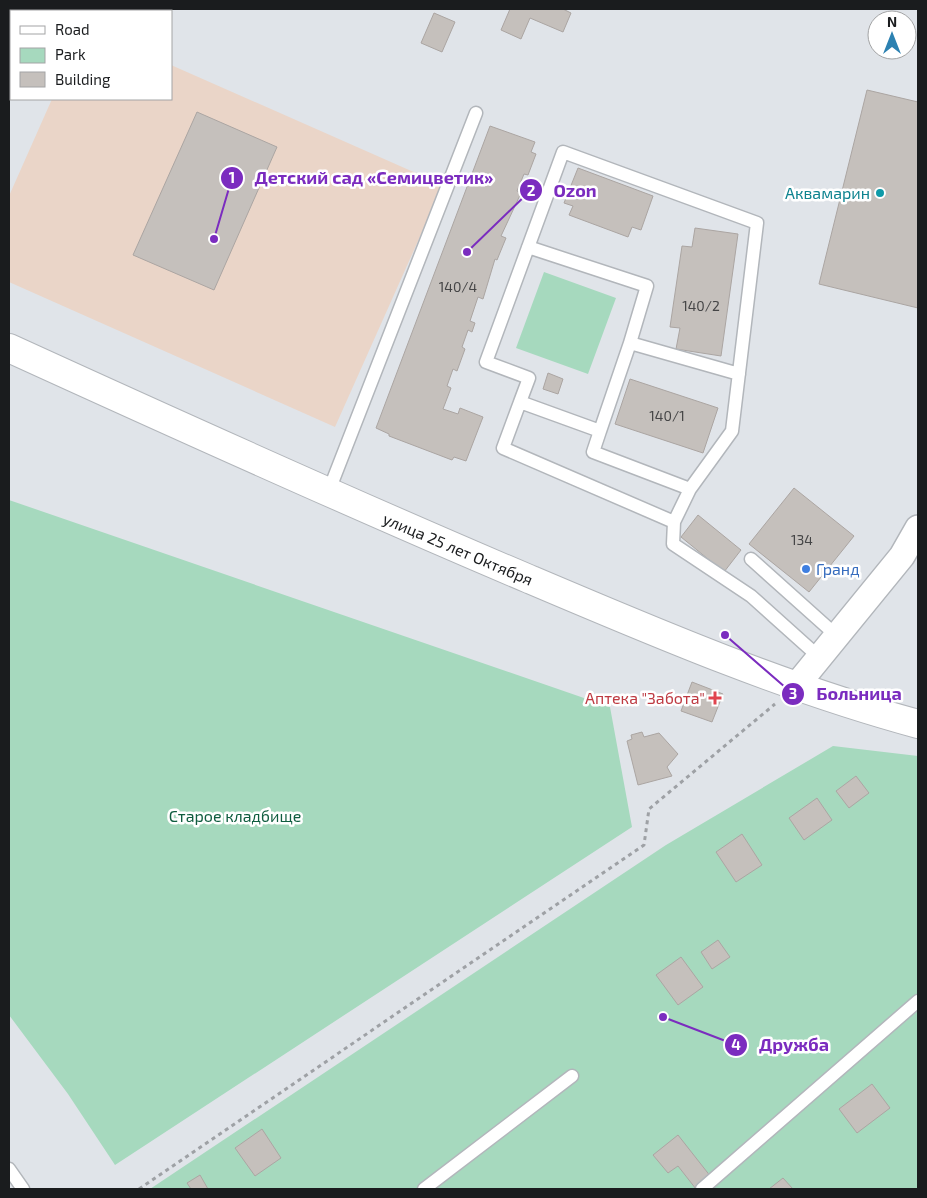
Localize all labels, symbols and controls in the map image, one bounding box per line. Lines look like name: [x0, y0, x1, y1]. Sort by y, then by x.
legend: [10, 10, 172, 100]
north arrow: [867, 10, 917, 60]
text: N: [887, 13, 897, 30]
text: Road: [55, 20, 90, 38]
text: Park: [55, 45, 86, 63]
text: Building: [55, 70, 111, 88]
callout: Детский сад «Семицветик»: [220, 161, 504, 194]
text: Детский сад «Семицветик»: [255, 166, 493, 188]
text: 1: [229, 168, 235, 186]
callout: Ozon: [519, 174, 607, 207]
text: Ozon: [553, 179, 597, 201]
text: 2: [527, 181, 536, 199]
place label: Аквамарин: [785, 183, 870, 202]
marker: Аквамарин: [874, 187, 886, 199]
house number: 140/4: [439, 278, 477, 295]
house number: 140/2: [682, 297, 720, 314]
house number: 140/1: [649, 407, 685, 424]
street label: улица 25 лет Октября: [380, 508, 536, 590]
house number: 134: [791, 531, 813, 548]
place label: Гранд: [816, 559, 860, 578]
marker: Гранд: [800, 563, 812, 575]
callout: Больница: [781, 677, 912, 710]
text: Больница: [816, 682, 902, 704]
text: 3: [789, 684, 797, 702]
place label: Аптека "Забота": [585, 688, 705, 707]
marker: Аптека "Забота": [709, 692, 721, 704]
park label: Старое кладбище: [169, 806, 301, 825]
callout: Дружба: [724, 1028, 839, 1061]
text: Дружба: [759, 1033, 829, 1055]
text: 4: [731, 1035, 741, 1053]

